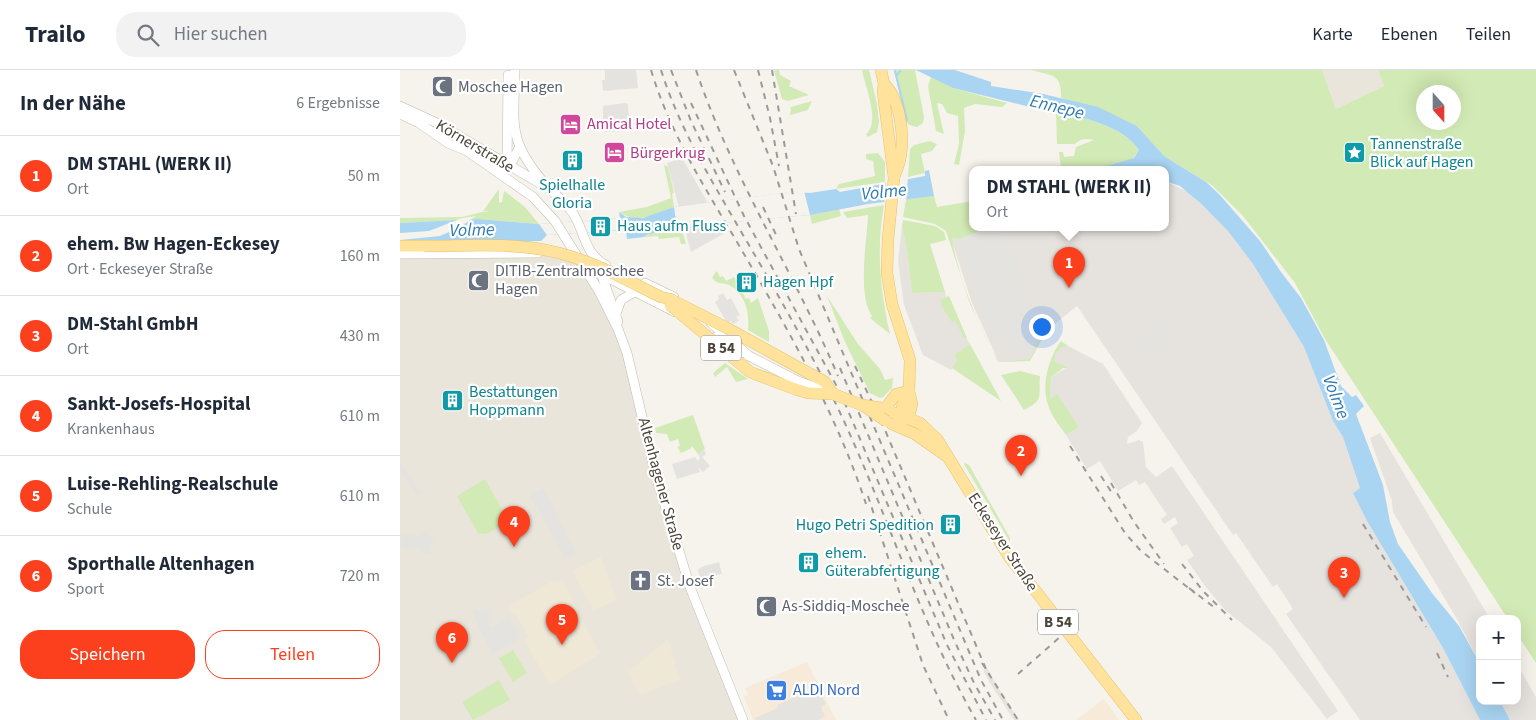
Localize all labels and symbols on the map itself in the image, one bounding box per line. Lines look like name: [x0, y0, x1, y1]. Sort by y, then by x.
mosque icon: Moschee Hagen: [430, 75, 454, 99]
place label: Moschee Hagen: [458, 76, 563, 98]
north arrow: [1416, 85, 1461, 130]
water label: Ennepe: [1027, 88, 1087, 126]
hotel icon: Amical Hotel: [559, 112, 583, 136]
place label: Amical Hotel: [587, 113, 671, 135]
street label: Körnerstraße: [432, 114, 518, 178]
place label: Tannenstraße Blick auf Hagen: [1370, 133, 1474, 173]
hotel icon: Bürgerkrug: [602, 141, 626, 165]
place icon: Tannenstraße Blick auf Hagen: [1342, 141, 1366, 165]
place label: Bürgerkrug: [630, 142, 705, 164]
building icon: Spielhalle Gloria: [560, 149, 584, 173]
place label: Spielhalle Gloria: [539, 174, 605, 214]
water label: Volme: [860, 177, 908, 207]
building icon: Haus aufm Fluss: [589, 214, 613, 238]
place label: Haus aufm Fluss: [617, 215, 726, 237]
water label: Volme: [449, 217, 495, 243]
pin: 1: [1053, 247, 1085, 288]
place label: DITIB-Zentralmoschee Hagen: [495, 260, 644, 300]
mosque icon: DITIB-Zentralmoschee Hagen: [467, 268, 491, 292]
building icon: Hagen Hpf: [735, 270, 759, 294]
place label: Hagen Hpf: [763, 271, 835, 293]
your location: [1029, 314, 1055, 340]
road number: B 54: [701, 336, 741, 360]
water label: Volme: [1316, 371, 1356, 423]
place label: Bestattungen Hoppmann: [469, 381, 558, 421]
building icon: Bestattungen Hoppmann: [441, 389, 465, 413]
street label: Altenhagener Straße: [633, 415, 689, 553]
pin: 2: [1005, 435, 1037, 476]
street label: Eckeseyer Straße: [963, 488, 1043, 596]
pin: 4: [498, 506, 530, 547]
building icon: Hugo Petri Spedition: [938, 513, 962, 537]
place label: Hugo Petri Spedition: [796, 514, 934, 536]
place label: ehem. Güterabfertigung: [825, 542, 940, 582]
building icon: ehem. Güterabfertigung: [797, 550, 821, 574]
pin: 3: [1328, 557, 1360, 598]
church icon: St. Josef: [629, 569, 653, 593]
place label: St. Josef: [657, 570, 715, 592]
mosque icon: As-Siddiq-Moschee: [754, 594, 778, 618]
place label: As-Siddiq-Moschee: [782, 595, 910, 617]
pin: 5: [546, 604, 578, 645]
road number: B 54: [1038, 610, 1078, 634]
pin: 6: [436, 622, 468, 663]
supermarket icon: ALDI Nord: [765, 678, 789, 702]
place label: ALDI Nord: [793, 679, 860, 701]

